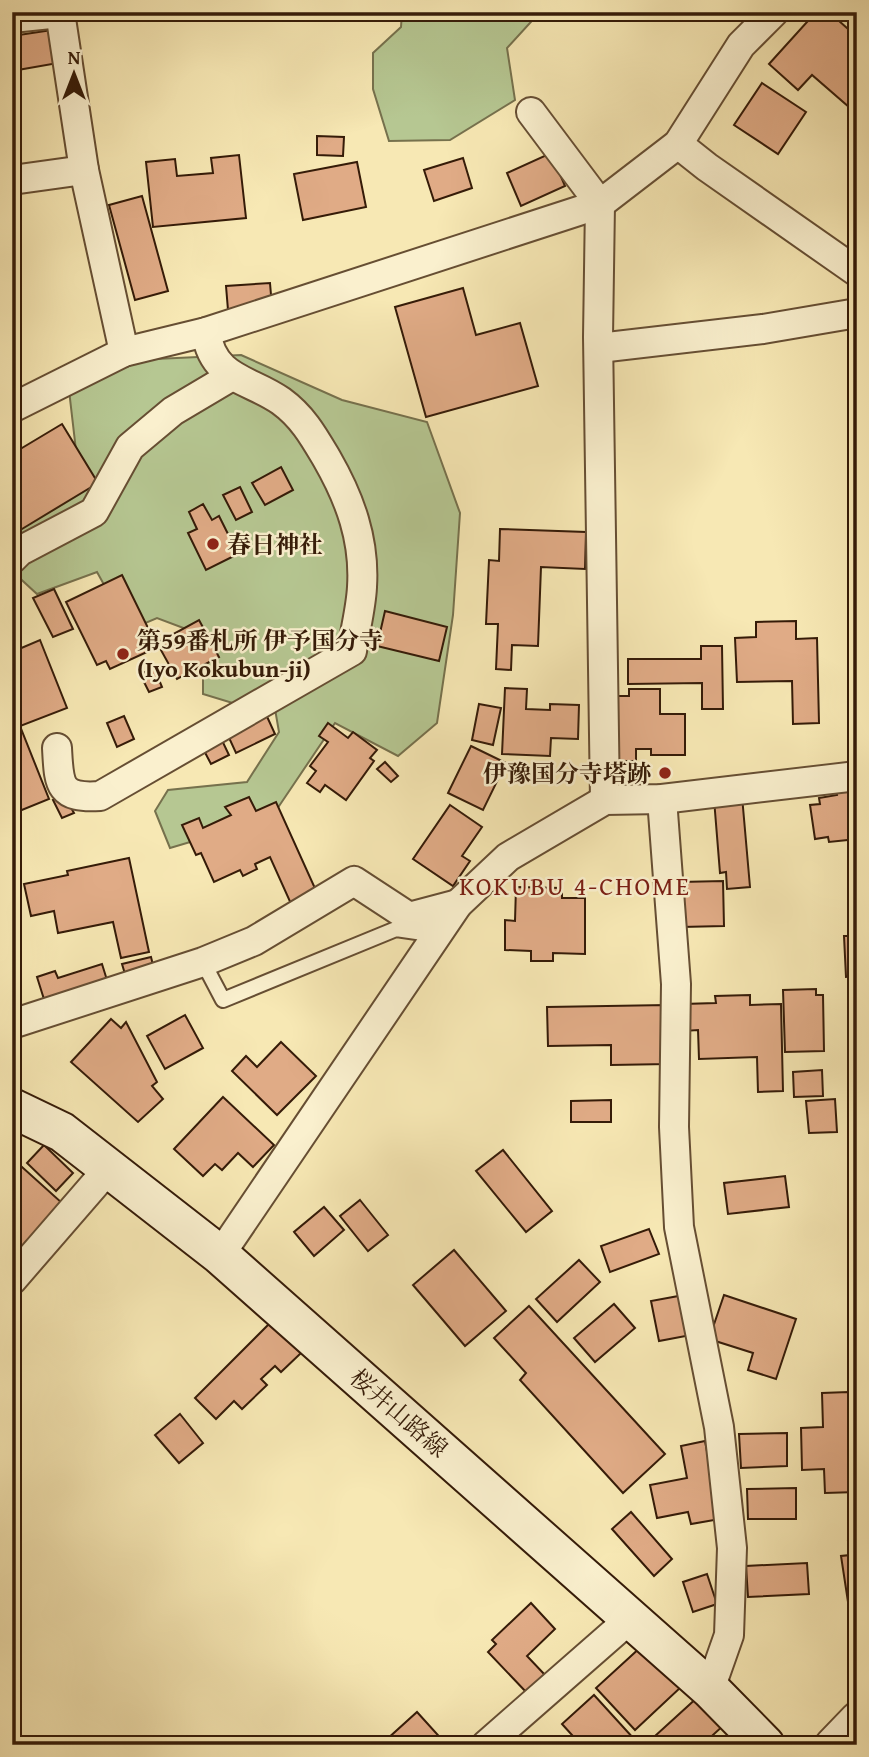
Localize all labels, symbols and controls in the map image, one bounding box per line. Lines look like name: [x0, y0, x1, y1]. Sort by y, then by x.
north arrow: [38, 38, 108, 108]
text: N: [68, 43, 81, 71]
place label: 春日神社: [227, 527, 323, 562]
marker: 春日神社: [205, 536, 221, 552]
place label: 第59番札所 伊予国分寺 (Iyo Kokubun-ji): [137, 623, 383, 686]
marker: 第59番札所 伊予国分寺 (Iyo Kokubun-ji): [115, 646, 131, 662]
place label: 伊豫国分寺塔跡: [483, 756, 651, 791]
marker: 伊豫国分寺塔跡: [657, 765, 673, 781]
district label: KOKUBU 4-CHOME: [459, 866, 691, 905]
street label: 桜井山路線: [342, 1360, 456, 1466]

